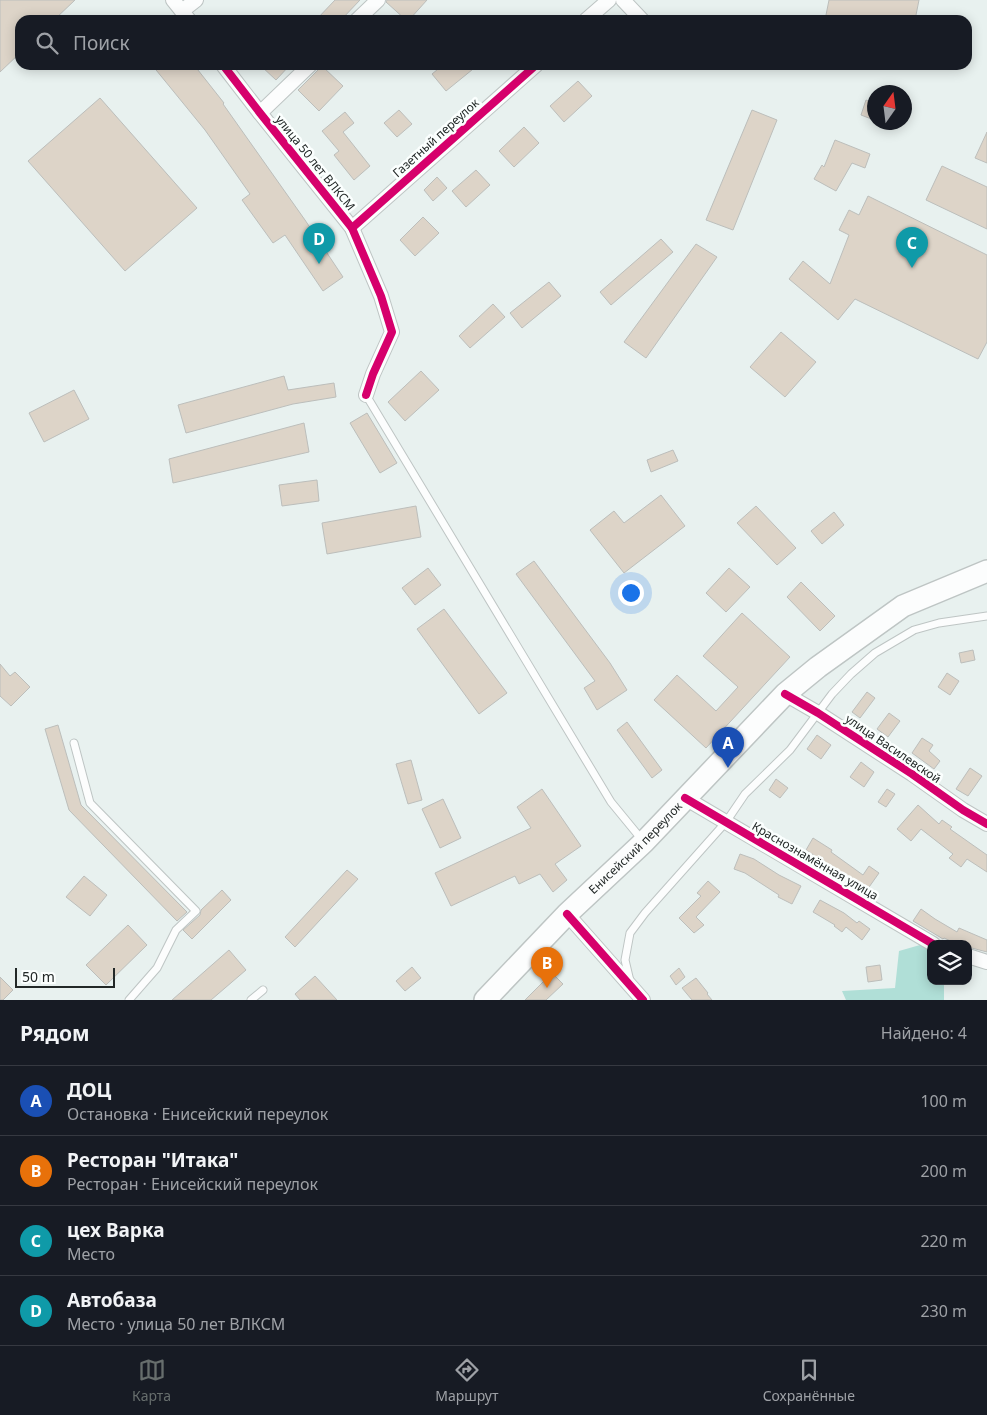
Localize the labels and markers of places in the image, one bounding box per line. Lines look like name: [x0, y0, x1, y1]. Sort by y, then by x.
pin: D: [303, 223, 335, 264]
pin: C: [896, 227, 928, 268]
pin: A: [712, 727, 744, 768]
pin: B: [531, 947, 563, 988]

